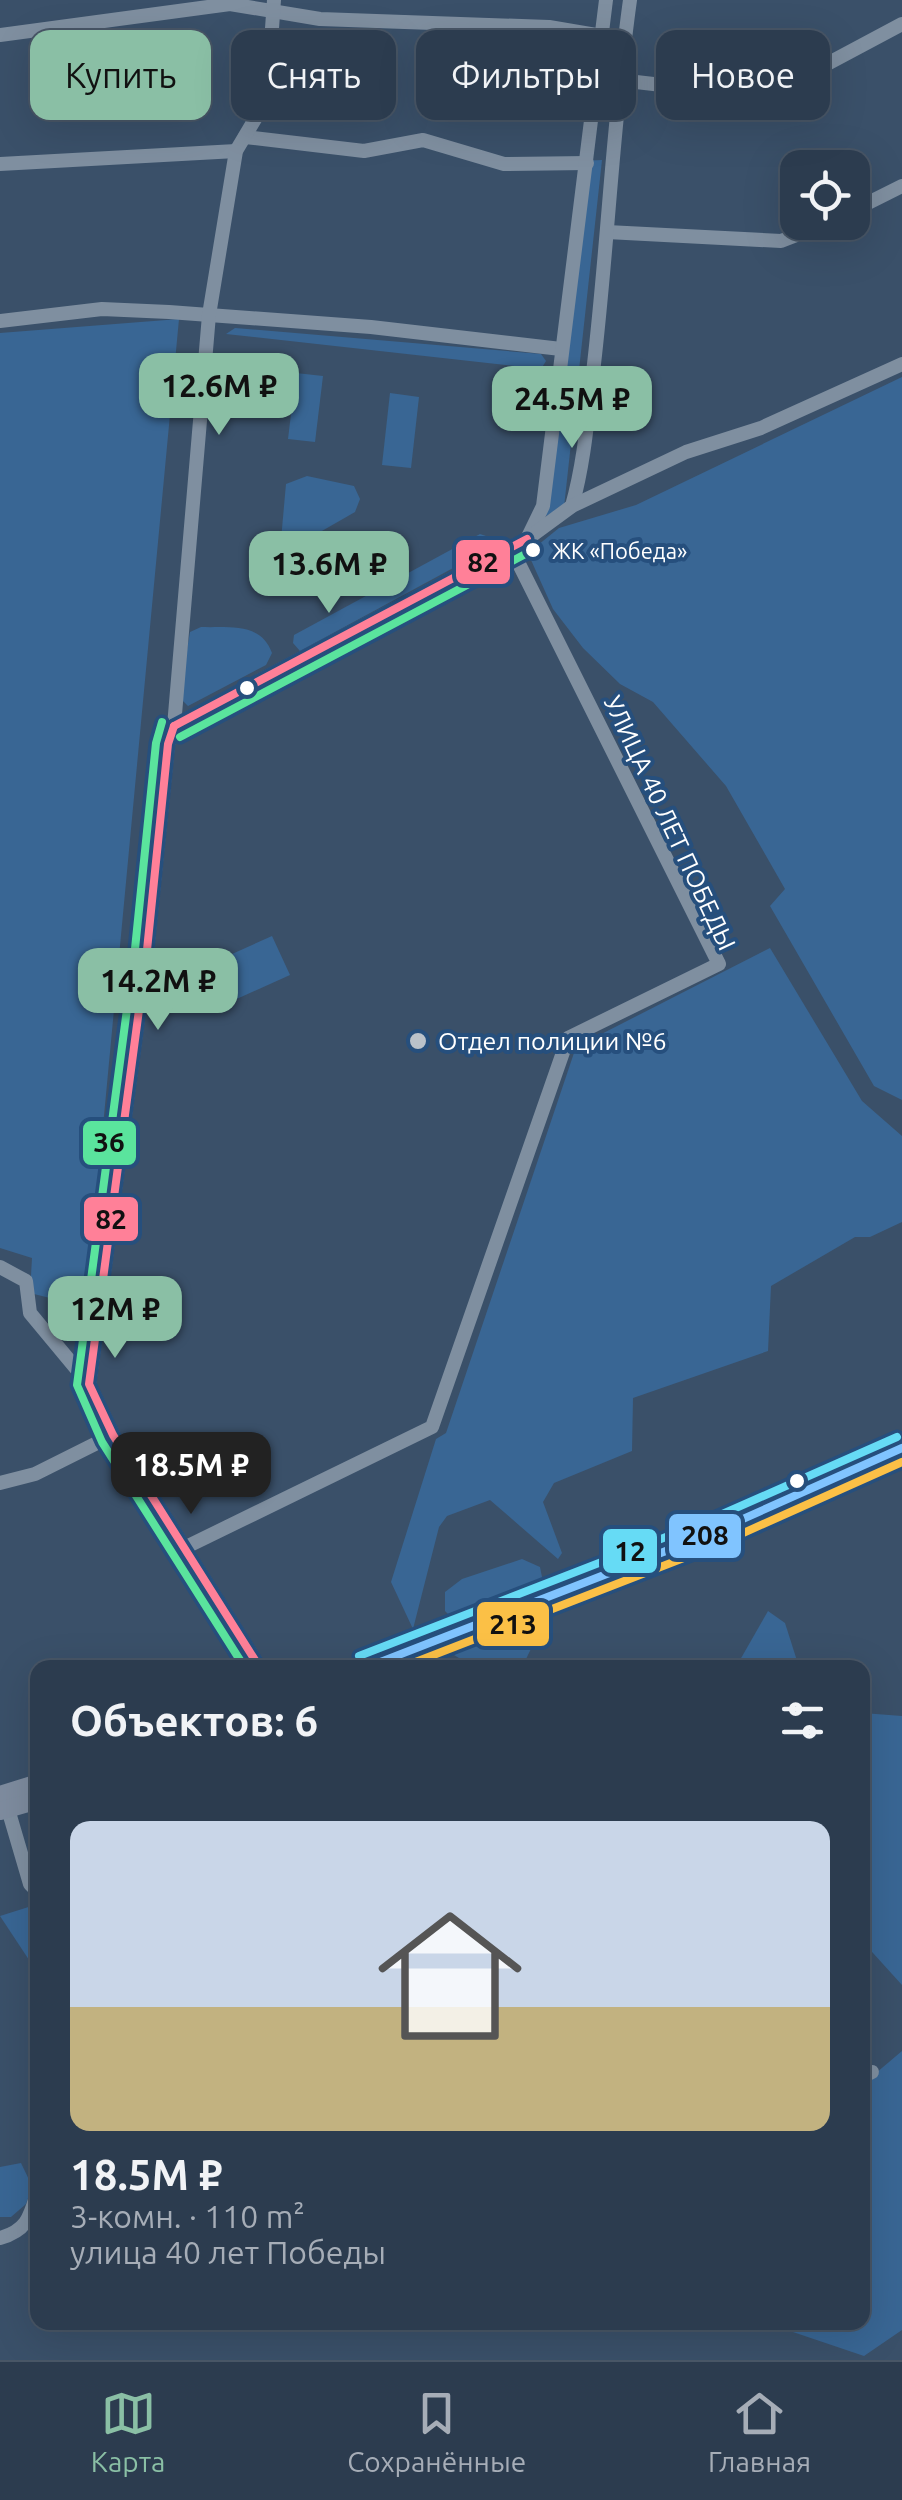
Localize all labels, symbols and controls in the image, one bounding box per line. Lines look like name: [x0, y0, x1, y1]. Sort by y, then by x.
chip: Купить: [30, 30, 211, 120]
chip: Снять: [231, 30, 396, 120]
chip: Фильтры: [416, 30, 636, 120]
chip: Новое: [656, 30, 830, 120]
map controls: [780, 150, 870, 240]
button: locate: [780, 150, 870, 240]
pin: 12.6M ₽: [127, 353, 311, 438]
pin: 24.5M ₽: [480, 366, 664, 451]
text: 12.6M ₽: [161, 367, 277, 403]
text: 24.5M ₽: [514, 380, 630, 416]
pin: 13.6M ₽: [237, 531, 421, 616]
line badge: 82: [454, 538, 512, 586]
place label: ЖК «Победа»: [552, 538, 687, 563]
marker: ЖК «Победа»: [523, 540, 543, 560]
text: 13.6M ₽: [271, 545, 387, 581]
text: 82: [467, 546, 499, 577]
unlabelled marker: [237, 678, 257, 698]
street label: УЛИЦА 40 ЛЕТ ПОБЕДЫ: [599, 691, 741, 955]
pin: 14.2M ₽: [66, 948, 250, 1033]
text: 14.2M ₽: [100, 962, 216, 998]
place label: Отдел полиции №6: [438, 1027, 667, 1055]
marker: Отдел полиции №6: [407, 1030, 429, 1052]
line badge: 36: [81, 1119, 138, 1167]
text: 36: [93, 1126, 125, 1157]
line badge: 82: [82, 1195, 140, 1243]
text: 82: [95, 1203, 127, 1234]
pin: 12M ₽: [45, 1276, 185, 1361]
text: 12M ₽: [70, 1290, 160, 1326]
pin: 18.5M ₽: [99, 1432, 283, 1517]
text: 18.5M ₽: [133, 1446, 249, 1482]
unlabelled marker: [787, 1471, 807, 1491]
line badge: 208: [667, 1512, 743, 1560]
text: 208: [681, 1519, 729, 1550]
line badge: 12: [601, 1527, 659, 1575]
text: 12: [614, 1535, 646, 1566]
line badge: 213: [475, 1600, 551, 1648]
text: 213: [489, 1608, 537, 1639]
icon: filters: [775, 1693, 830, 1748]
text: Объектов: 6: [70, 1697, 318, 1744]
icon: home: [360, 1886, 540, 2066]
text: 18.5M ₽: [70, 2151, 222, 2198]
text: 3-комн. · 110 m²: [70, 2198, 305, 2234]
text: улица 40 лет Победы: [70, 2234, 386, 2270]
tab: Карта: [91, 2386, 165, 2477]
tab: Сохранённые: [347, 2386, 526, 2477]
tab: Главная: [708, 2386, 811, 2477]

